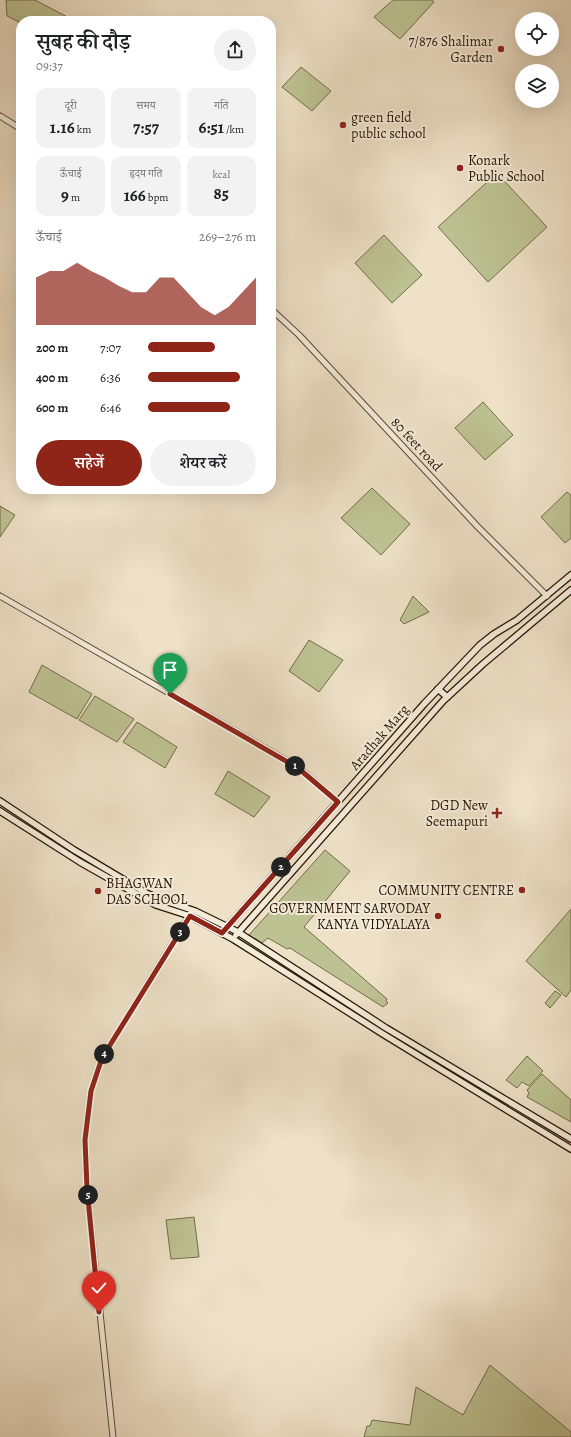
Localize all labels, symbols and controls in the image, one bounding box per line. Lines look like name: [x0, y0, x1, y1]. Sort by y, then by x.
map controls: [515, 12, 559, 108]
button: locate: [515, 12, 559, 56]
text: सुबह की दौड़: [36, 27, 130, 57]
button: share: [214, 29, 256, 71]
place label: 7/876 Shalimar Garden: [408, 32, 494, 67]
marker: 7/876 Shalimar Garden: [496, 44, 506, 54]
text: 09:37: [36, 57, 63, 74]
button: layers: [515, 64, 559, 108]
text: दूरी: [65, 98, 77, 113]
text: समय: [136, 98, 156, 113]
text: गति: [214, 98, 229, 113]
place label: green field public school: [351, 108, 426, 143]
text: 1.16: [50, 116, 75, 139]
text: 7:57: [133, 116, 159, 139]
text: 6:51: [198, 116, 224, 139]
marker: green field public school: [338, 120, 348, 130]
text: km: [75, 122, 91, 137]
text: /km: [224, 122, 244, 137]
place label: Konark Public School: [468, 151, 545, 186]
marker: Konark Public School: [455, 163, 465, 173]
text: ऊँचाई: [60, 166, 82, 181]
text: हृदय गति: [129, 166, 162, 181]
text: kcal: [213, 167, 230, 182]
text: 85: [214, 182, 229, 205]
text: 9: [61, 184, 69, 207]
text: 166: [124, 184, 146, 207]
text: m: [69, 190, 80, 205]
text: bpm: [146, 190, 168, 205]
text: ऊँचाई: [36, 228, 62, 245]
text: 269–276 m: [199, 228, 256, 245]
text: 200 m: [36, 339, 69, 356]
text: 7:07: [100, 339, 121, 356]
text: 400 m: [36, 369, 68, 386]
text: 6:36: [100, 369, 121, 386]
text: 600 m: [36, 399, 68, 416]
text: 6:46: [100, 399, 121, 416]
street label: 80 feet road: [387, 413, 447, 476]
button: सहेजें: [36, 440, 142, 486]
button: शेयर करें: [150, 440, 256, 486]
pin: [153, 653, 187, 694]
icon: arrive: [159, 659, 181, 681]
street label: Aradhak Marg: [345, 700, 413, 775]
pin: 1: [285, 756, 305, 776]
text: 1: [293, 758, 297, 773]
place label: DGD New Seemapuri: [426, 796, 488, 831]
marker: DGD New Seemapuri: [491, 807, 503, 819]
pin: 2: [271, 857, 291, 877]
text: 2: [278, 859, 284, 874]
place label: BHAGWAN DAS SCHOOL: [106, 874, 188, 909]
place label: COMMUNITY CENTRE: [378, 881, 514, 900]
marker: COMMUNITY CENTRE: [517, 885, 527, 895]
marker: BHAGWAN DAS SCHOOL: [93, 886, 103, 896]
place label: GOVERNMENT SARVODAY KANYA VIDYALAYA: [269, 899, 431, 934]
marker: GOVERNMENT SARVODAY KANYA VIDYALAYA: [433, 911, 443, 921]
pin: 3: [170, 922, 190, 942]
text: 3: [178, 924, 182, 939]
pin: 4: [94, 1044, 114, 1064]
text: 4: [101, 1046, 107, 1061]
pin: 5: [78, 1185, 98, 1205]
text: 5: [86, 1187, 90, 1202]
pin: [82, 1271, 116, 1312]
icon: check: [88, 1277, 110, 1299]

